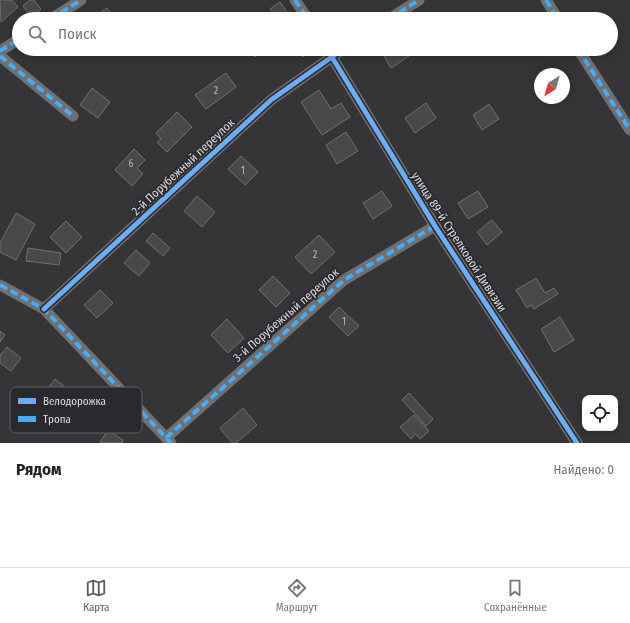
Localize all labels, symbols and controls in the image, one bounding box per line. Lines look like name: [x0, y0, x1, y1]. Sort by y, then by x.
search box: [12, 12, 618, 56]
icon: search: [26, 23, 48, 45]
text: Поиск: [58, 25, 96, 43]
north arrow: [534, 68, 570, 104]
house number: 2: [214, 85, 219, 97]
street label: 2-й Порубежный переулок: [129, 115, 238, 218]
house number: 6: [129, 158, 134, 170]
house number: 1: [241, 165, 245, 177]
street label: улица 89-й Стрелковой Дивизии: [408, 169, 510, 315]
house number: 2: [313, 249, 318, 261]
street label: 3-й Порубежный переулок: [230, 265, 342, 365]
house number: 1: [342, 316, 346, 328]
legend: [10, 387, 142, 433]
text: Велодорожка: [43, 395, 106, 408]
map controls: [582, 395, 618, 431]
button: locate: [582, 395, 618, 431]
text: Тропа: [43, 413, 71, 426]
text: Рядом: [16, 459, 61, 480]
text: Найдено: 0: [553, 462, 614, 477]
tab: Карта: [83, 577, 109, 614]
tab: Маршрут: [276, 577, 318, 614]
tab: Сохранённые: [484, 577, 547, 614]

